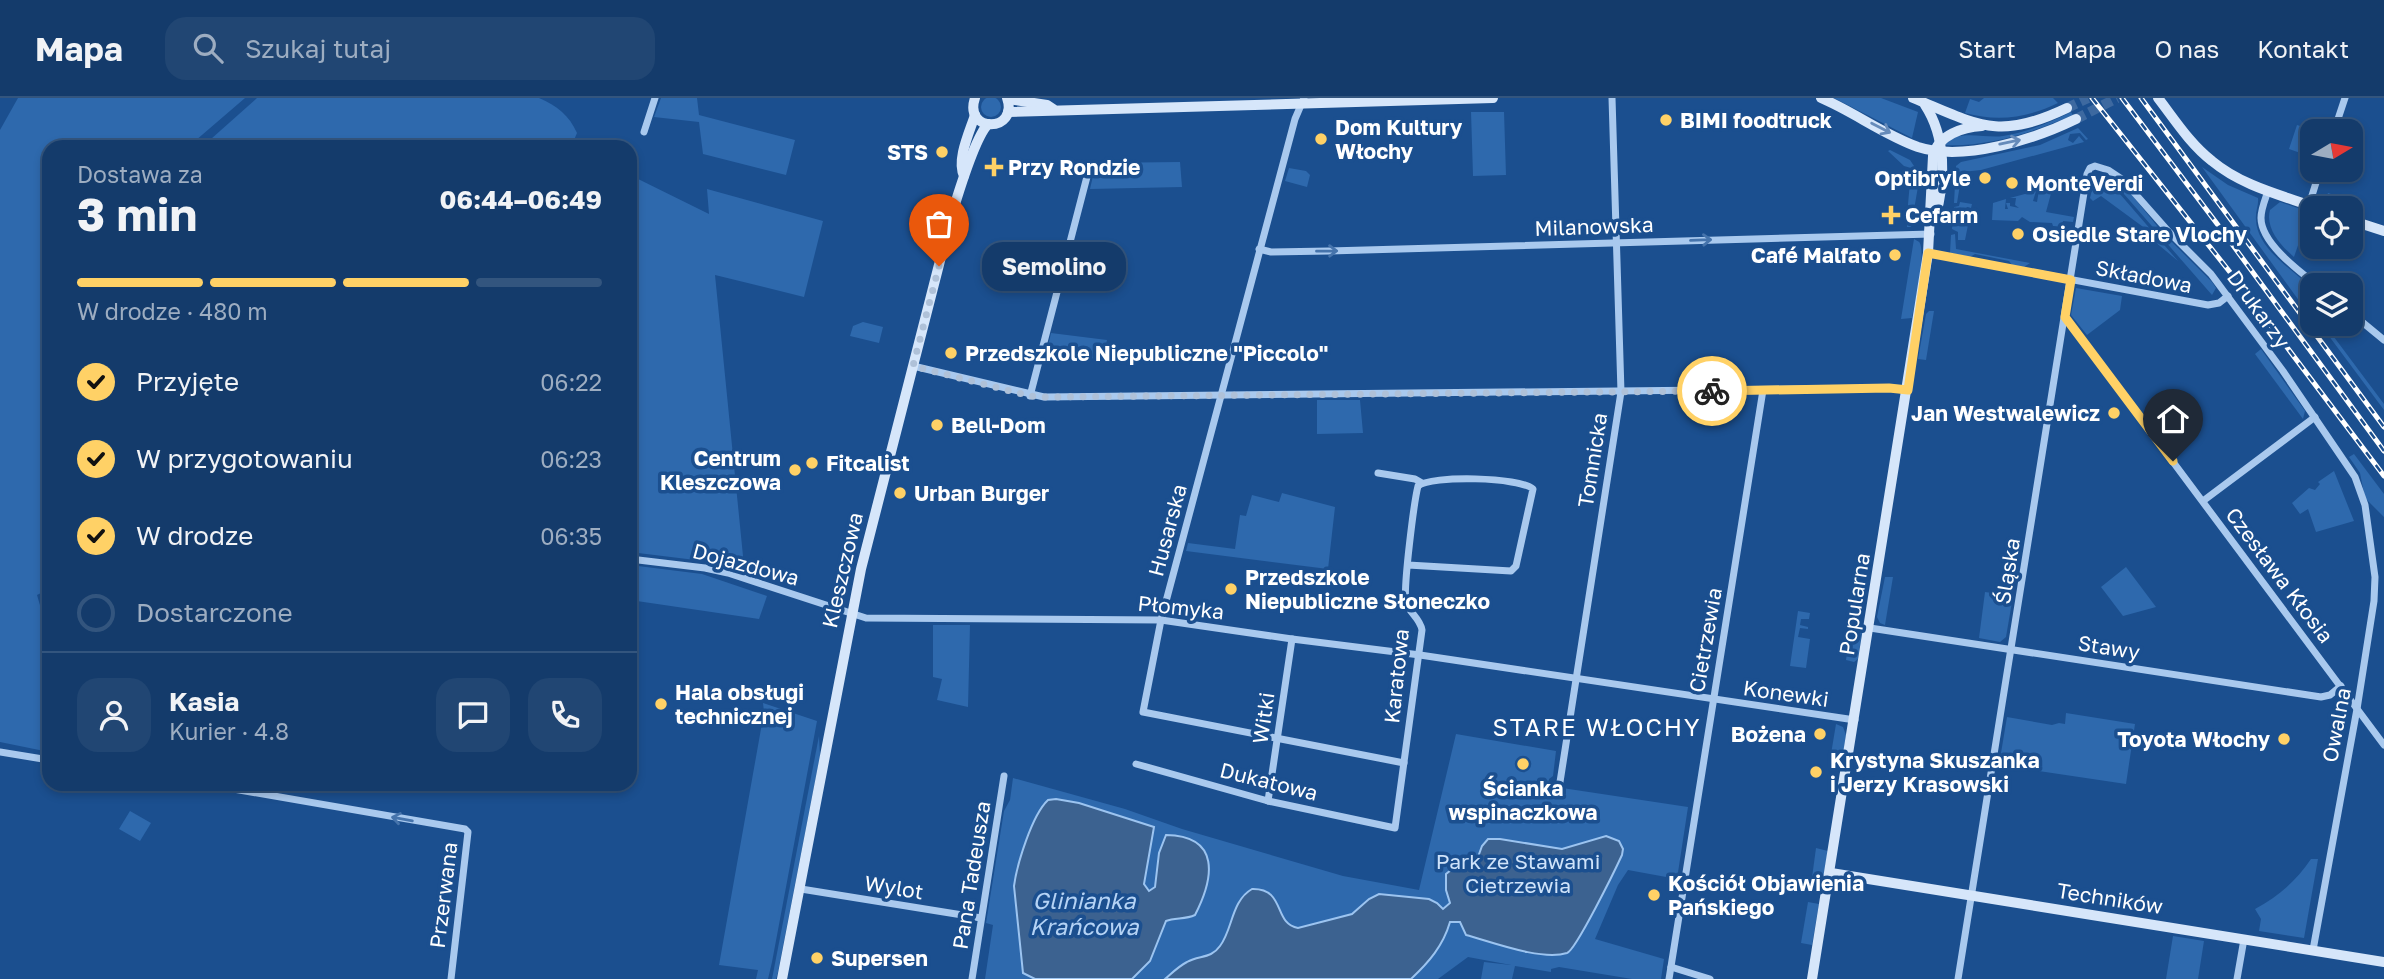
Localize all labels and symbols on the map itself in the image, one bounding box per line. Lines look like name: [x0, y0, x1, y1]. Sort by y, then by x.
place label: BIMI foodtruck: [1680, 107, 1832, 133]
marker: BIMI foodtruck: [1658, 112, 1674, 128]
place label: Dom Kultury Włochy: [1335, 114, 1463, 164]
north arrow: [2300, 119, 2362, 182]
one-way arrow: [1870, 122, 1890, 136]
marker: Dom Kultury Włochy: [1313, 131, 1329, 147]
one-way arrow: [1998, 135, 2021, 149]
place label: STS: [887, 139, 928, 165]
marker: STS: [934, 144, 950, 160]
place label: Przy Rondzie: [1008, 154, 1140, 180]
marker: Przy Rondzie: [986, 159, 1002, 175]
place label: Optibryle: [1874, 165, 1971, 191]
marker: Optibryle: [1977, 170, 1993, 186]
place label: MonteVerdi: [2026, 170, 2143, 196]
marker: MonteVerdi: [2004, 175, 2020, 191]
pin: [909, 194, 969, 266]
place label: Cefarm: [1905, 202, 1978, 228]
marker: Cefarm: [1883, 207, 1899, 223]
street label: Milanowska: [1534, 211, 1654, 241]
place label: Osiedle Stare Vlochy: [2032, 221, 2247, 247]
marker: Osiedle Stare Vlochy: [2010, 226, 2026, 242]
one-way arrow: [1690, 233, 1713, 247]
callout: Semolino: [981, 242, 1124, 290]
place label: Café Malfato: [1751, 242, 1881, 268]
one-way arrow: [1315, 244, 1338, 258]
marker: Café Malfato: [1887, 247, 1903, 263]
street label: Składowa: [2094, 254, 2194, 298]
street label: Drukarzy: [2222, 265, 2296, 353]
place label: Przedszkole Niepubliczne "Piccolo": [965, 340, 1328, 366]
marker: Przedszkole Niepubliczne "Piccolo": [943, 345, 959, 361]
courier: [1677, 356, 1747, 426]
pin: [2143, 389, 2203, 461]
place label: Jan Westwalewicz: [1911, 400, 2100, 426]
marker: Jan Westwalewicz: [2106, 405, 2122, 421]
street label: Tomnicka: [1572, 411, 1612, 509]
place label: Bell-Dom: [951, 412, 1046, 438]
marker: Bell-Dom: [929, 417, 945, 433]
place label: Centrum Kleszczowa: [660, 445, 781, 495]
place label: Fitcalist: [826, 450, 910, 476]
marker: Fitcalist: [804, 455, 820, 471]
marker: Centrum Kleszczowa: [787, 462, 803, 478]
place label: Urban Burger: [914, 480, 1049, 506]
street label: Husarska: [1142, 481, 1192, 579]
marker: Urban Burger: [892, 485, 908, 501]
street label: Czesława Kłosia: [2221, 502, 2339, 648]
street label: Kleszczowa: [816, 510, 868, 630]
street label: Śląska: [1989, 536, 2025, 606]
street label: Dojazdowa: [690, 537, 802, 591]
street label: Popularna: [1833, 551, 1875, 657]
place label: Przedszkole Niepubliczne Słoneczko: [1245, 564, 1490, 614]
marker: Przedszkole Niepubliczne Słoneczko: [1223, 581, 1239, 597]
street label: Cietrzewia: [1683, 586, 1727, 694]
street label: Płomyka: [1137, 590, 1225, 624]
street label: Karatowa: [1378, 627, 1414, 725]
street label: Stawy: [2076, 629, 2142, 665]
street label: Konewki: [1742, 674, 1830, 712]
place label: Hala obsługi technicznej: [675, 679, 804, 729]
street label: Owalna: [2316, 685, 2356, 765]
street label: Witki: [1247, 691, 1279, 745]
marker: Hala obsługi technicznej: [653, 696, 669, 712]
district label: STARE WŁOCHY: [1493, 712, 1701, 741]
place label: Bożena: [1731, 721, 1806, 747]
marker: Bożena: [1812, 726, 1828, 742]
place label: Toyota Włochy: [2117, 726, 2270, 752]
marker: Toyota Włochy: [2276, 731, 2292, 747]
place label: Krystyna Skuszanka i Jerzy Krasowski: [1830, 747, 2040, 797]
street label: Dukatowa: [1217, 756, 1321, 806]
marker: Ścianka wspinaczkowa: [1515, 756, 1531, 772]
marker: Krystyna Skuszanka i Jerzy Krasowski: [1808, 764, 1824, 780]
place label: Ścianka wspinaczkowa: [1449, 775, 1597, 825]
street label: Pana Tadeusza: [946, 799, 996, 951]
one-way arrow: [391, 812, 414, 825]
street label: Przerwana: [424, 840, 462, 950]
park label: Park ze Stawami Cietrzewia: [1436, 848, 1600, 898]
street label: Wylot: [863, 870, 925, 904]
place label: Kościół Objawienia Pańskiego: [1668, 870, 1864, 920]
street label: Techników: [2055, 877, 2165, 919]
water label: Glinianka Krańcowa: [1029, 886, 1140, 940]
marker: Kościół Objawienia Pańskiego: [1646, 887, 1662, 903]
place label: Supersen: [831, 945, 928, 971]
marker: Supersen: [809, 950, 825, 966]

